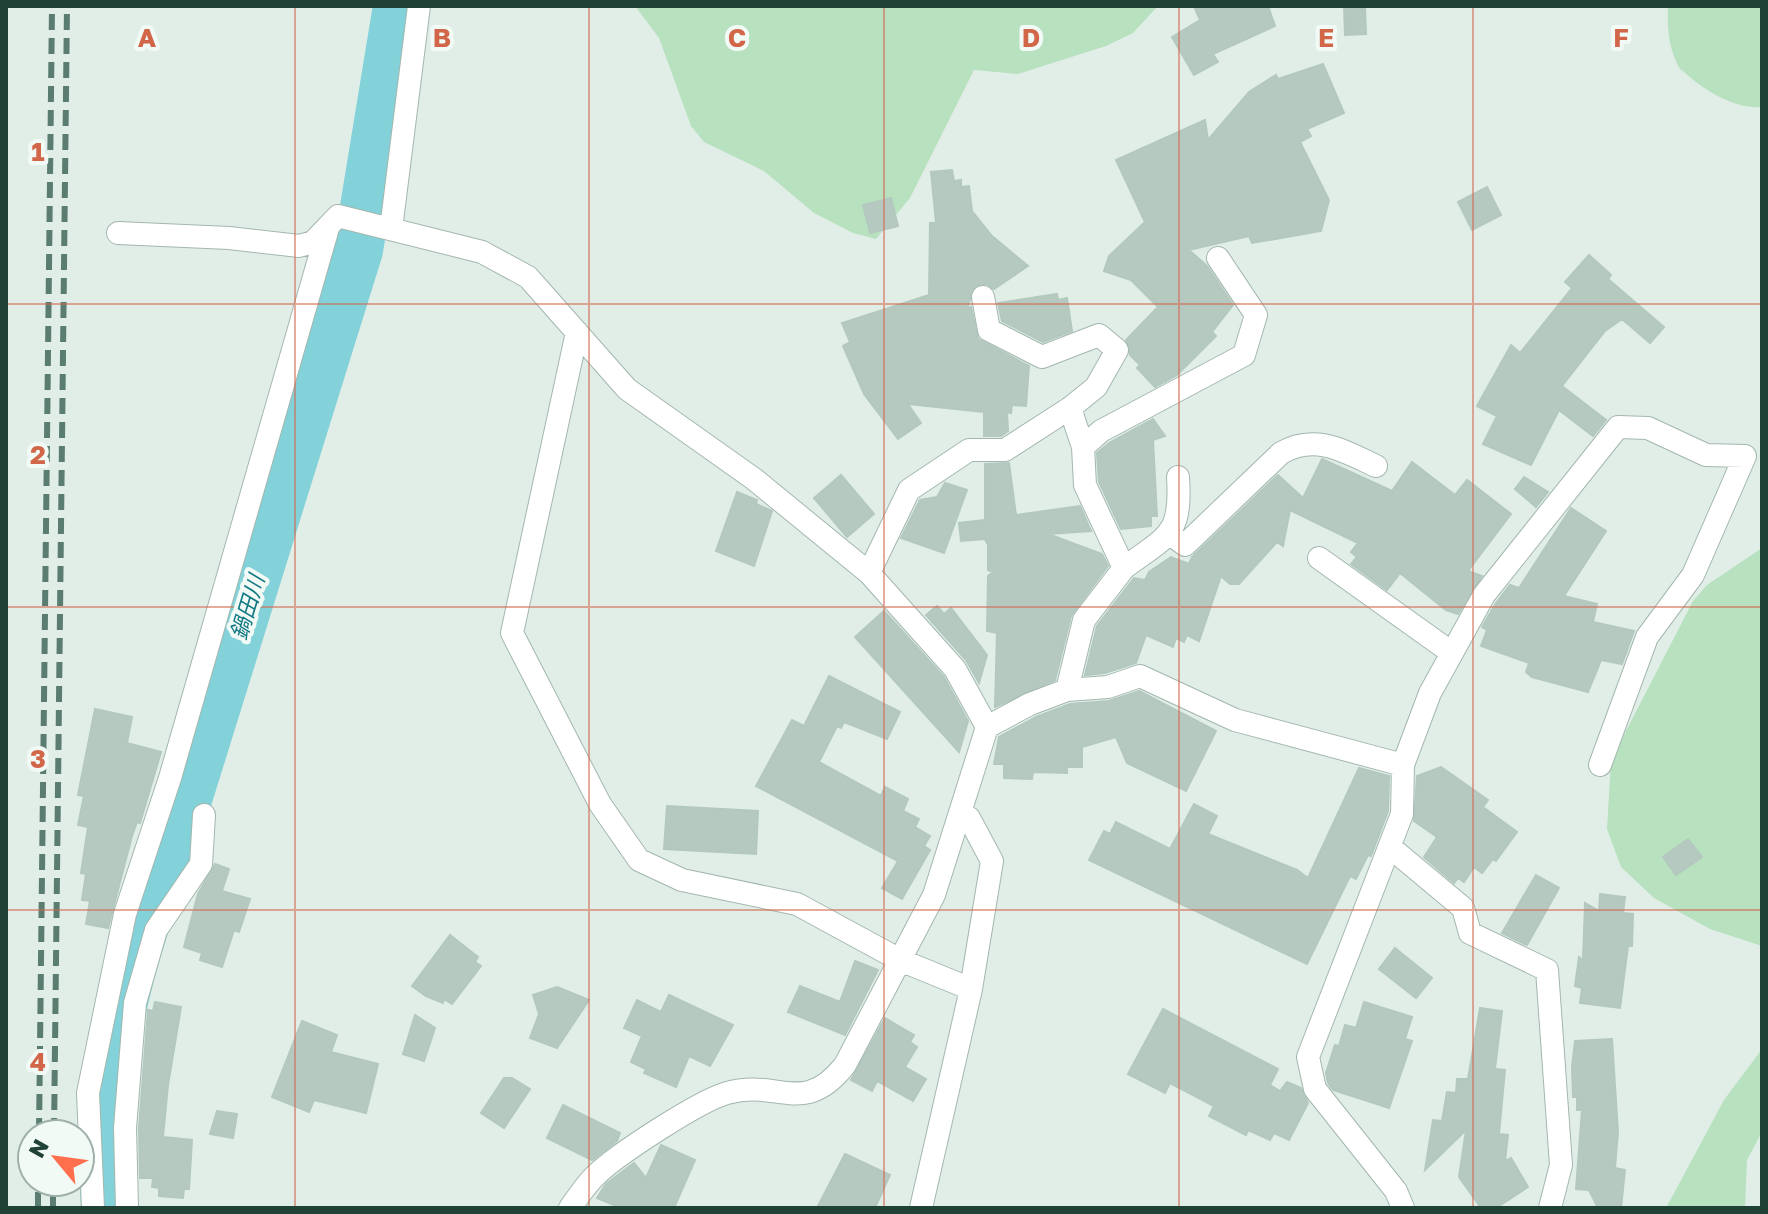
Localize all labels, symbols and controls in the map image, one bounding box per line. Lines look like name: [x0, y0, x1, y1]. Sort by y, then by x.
text: A: [138, 22, 157, 53]
text: B: [433, 22, 451, 53]
text: C: [728, 22, 746, 53]
text: D: [1022, 22, 1040, 53]
text: E: [1318, 22, 1334, 53]
text: F: [1613, 22, 1629, 53]
text: 1: [31, 136, 45, 167]
text: 2: [30, 439, 46, 470]
water label: 鍋田川: [224, 570, 270, 643]
text: 3: [30, 743, 46, 774]
text: 4: [30, 1046, 46, 1077]
north arrow: [16, 1118, 96, 1198]
text: N: [22, 1134, 54, 1162]

